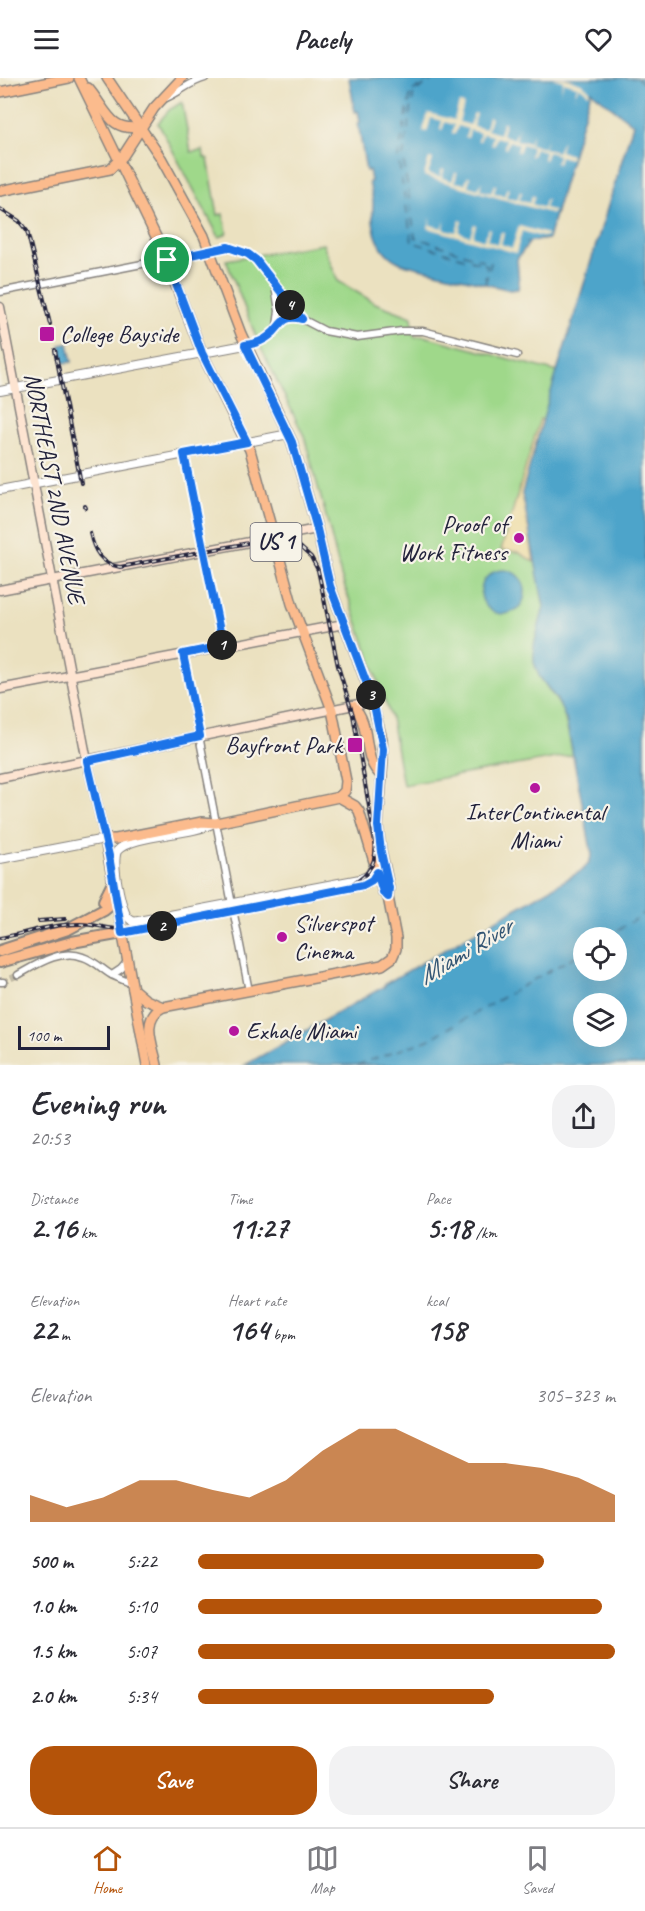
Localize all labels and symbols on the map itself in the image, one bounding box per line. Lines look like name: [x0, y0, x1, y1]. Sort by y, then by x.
pin: [141, 234, 192, 285]
pin: 4: [275, 290, 305, 320]
place label: College Bayside: [60, 319, 181, 349]
marker: College Bayside: [38, 325, 56, 343]
street label: NORTHEAST 2ND AVENUE: [18, 370, 93, 609]
place label: Proof of Work Fitness: [399, 509, 513, 567]
road number: US 1: [250, 523, 302, 561]
marker: Proof of Work Fitness: [512, 531, 526, 545]
pin: 1: [207, 630, 237, 660]
pin: 3: [356, 680, 386, 710]
place label: Bayfront Park: [225, 730, 344, 760]
marker: Bayfront Park: [346, 736, 364, 754]
marker: InterContinental Miami: [528, 781, 542, 795]
place label: InterContinental Miami: [466, 797, 608, 855]
place label: Silverspot Cinema: [294, 908, 376, 966]
water label: Miami River: [412, 908, 522, 992]
pin: 2: [147, 911, 177, 941]
marker: Silverspot Cinema: [275, 930, 289, 944]
place label: Exhale Miami: [246, 1016, 359, 1046]
scale bar: [18, 1023, 110, 1050]
marker: Exhale Miami: [227, 1024, 241, 1038]

